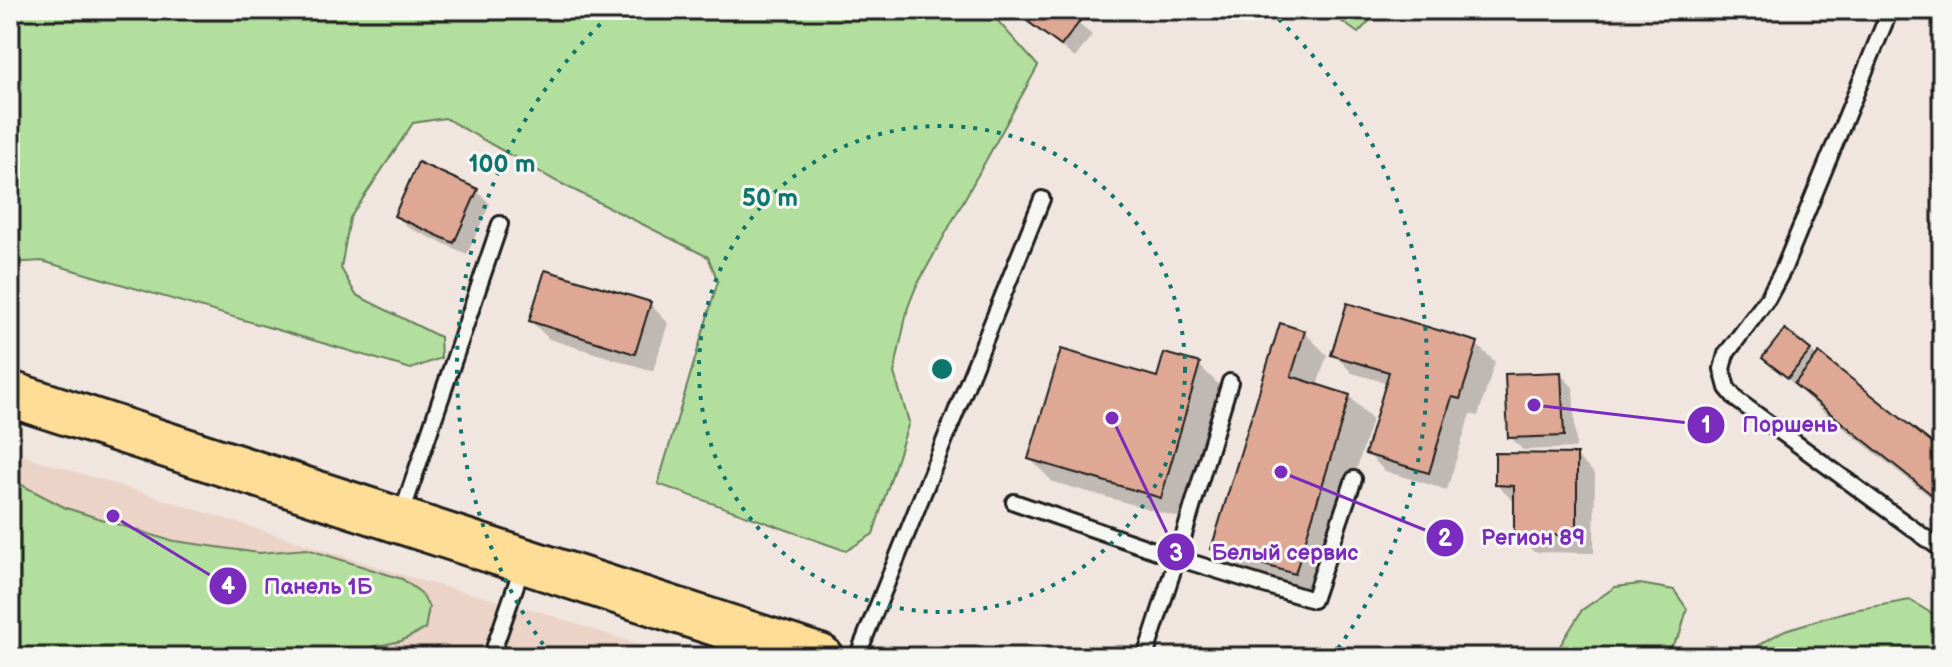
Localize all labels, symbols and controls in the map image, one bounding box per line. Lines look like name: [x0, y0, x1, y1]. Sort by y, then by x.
text: 100 m: [469, 150, 535, 179]
text: 50 m: [742, 184, 798, 213]
centre of rings: [928, 355, 956, 383]
callout: Поршень: [1686, 402, 1854, 448]
text: 1: [1701, 411, 1711, 440]
text: Поршень: [1742, 412, 1838, 439]
callout: Регион 89: [1425, 515, 1602, 561]
text: 2: [1438, 524, 1453, 553]
text: Регион 89: [1481, 525, 1585, 552]
callout: Белый сервис: [1156, 529, 1375, 575]
text: 3: [1169, 539, 1183, 568]
text: Белый сервис: [1212, 540, 1358, 567]
callout: Панель 1Б: [208, 563, 389, 609]
text: 4: [221, 572, 235, 601]
text: Панель 1Б: [264, 574, 373, 601]

